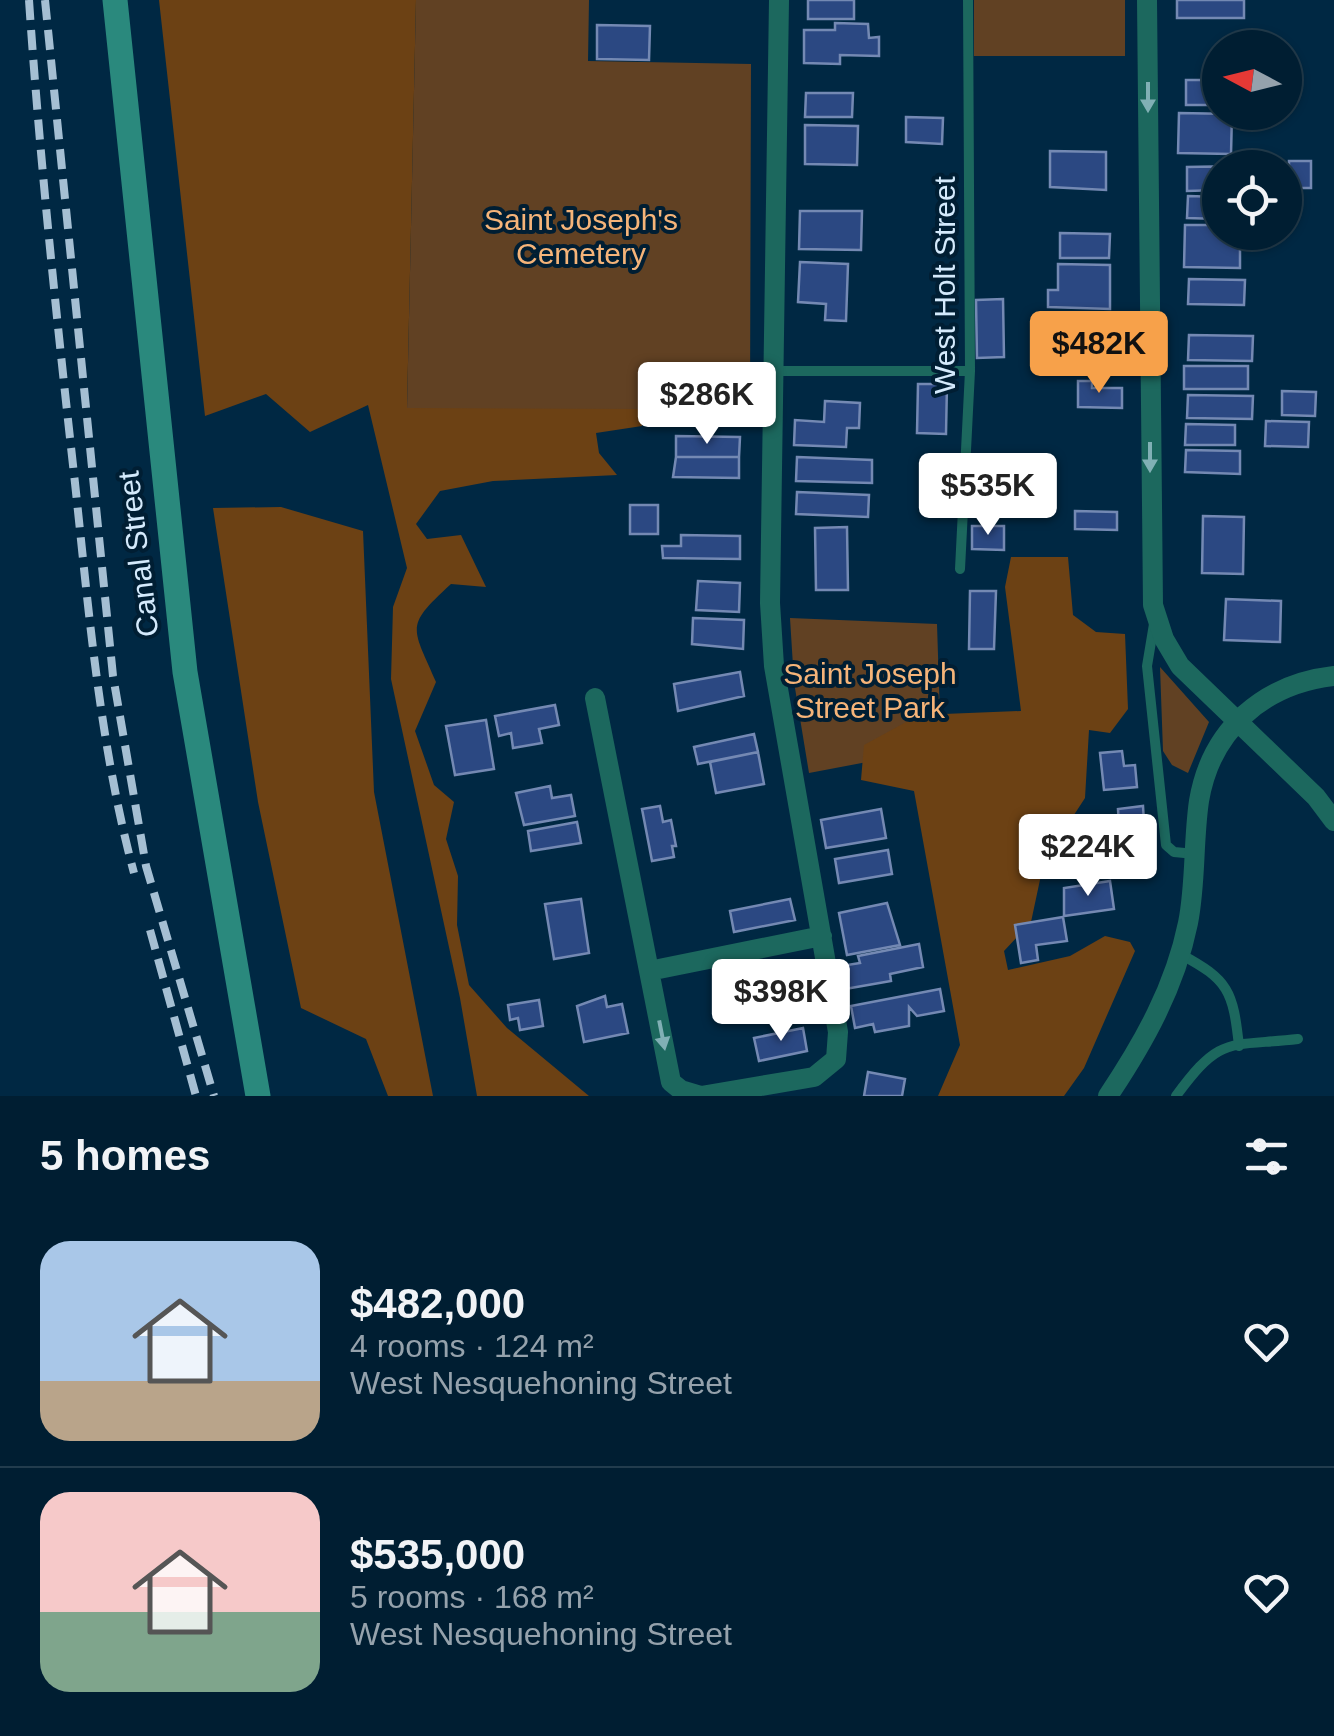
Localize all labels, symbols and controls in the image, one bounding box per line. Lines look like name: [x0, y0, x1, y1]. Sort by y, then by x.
north arrow: [1202, 30, 1302, 130]
map controls: [1202, 30, 1302, 250]
one-way arrow: [1140, 82, 1156, 114]
button: locate: [1202, 150, 1302, 250]
street label: West Holt Street: [928, 175, 961, 394]
park label: Saint Joseph's Cemetery: [484, 203, 678, 270]
pin: $482K: [1029, 311, 1169, 396]
text: $482K: [1052, 325, 1146, 361]
pin: $286K: [637, 362, 777, 447]
text: $286K: [660, 376, 754, 412]
one-way arrow: [1142, 442, 1158, 474]
pin: $535K: [918, 453, 1058, 538]
text: $535K: [941, 467, 1035, 503]
street label: Canal Street: [111, 469, 165, 639]
park label: Saint Joseph Street Park: [783, 657, 957, 724]
pin: $224K: [1018, 814, 1158, 899]
text: $224K: [1041, 828, 1135, 864]
pin: $398K: [711, 959, 851, 1044]
text: $398K: [734, 973, 828, 1009]
one-way arrow: [654, 1020, 670, 1051]
icon: filters: [1239, 1129, 1294, 1184]
text: 5 homes: [40, 1132, 210, 1179]
text: $482,000: [350, 1280, 525, 1327]
icon: home: [120, 1281, 240, 1401]
icon: heart: [1239, 1314, 1294, 1369]
text: 4 rooms · 124 m²: [350, 1328, 594, 1364]
text: West Nesquehoning Street: [350, 1365, 732, 1401]
text: $535,000: [350, 1531, 525, 1578]
icon: home: [120, 1532, 240, 1652]
icon: heart: [1239, 1565, 1294, 1620]
text: 5 rooms · 168 m²: [350, 1579, 594, 1615]
text: West Nesquehoning Street: [350, 1616, 732, 1652]

